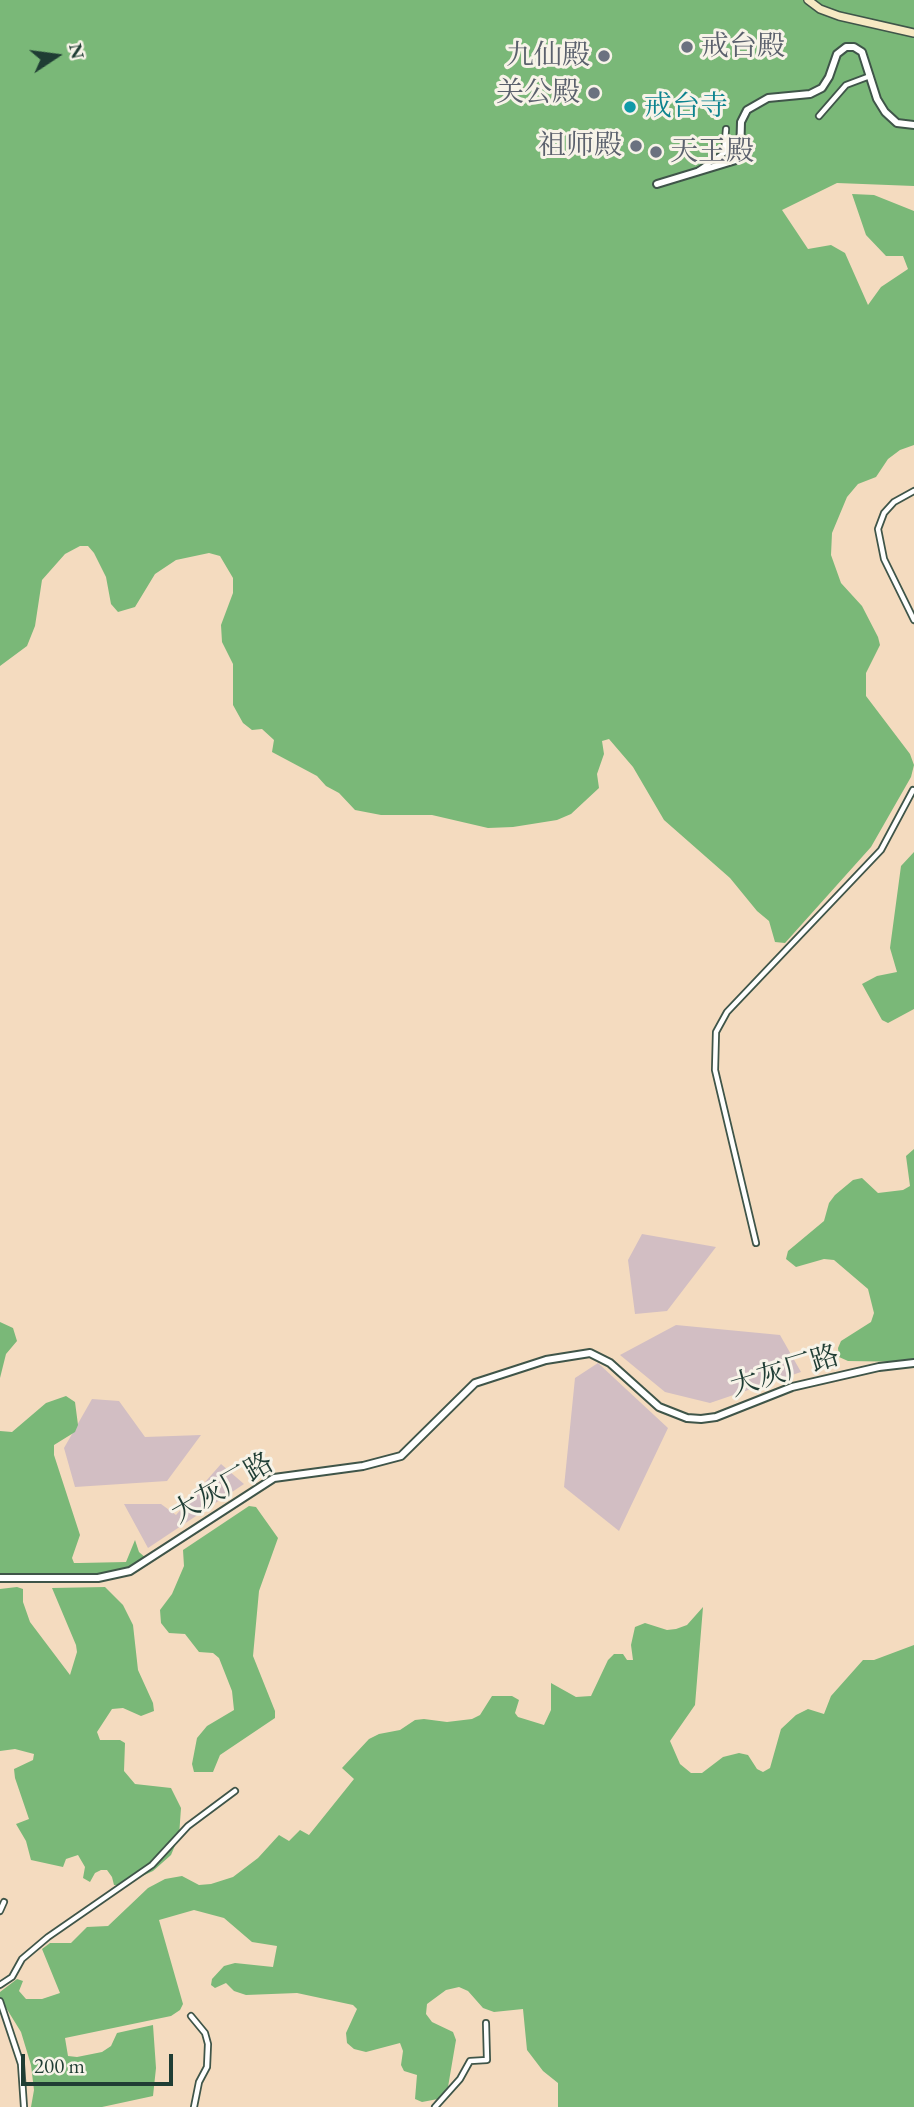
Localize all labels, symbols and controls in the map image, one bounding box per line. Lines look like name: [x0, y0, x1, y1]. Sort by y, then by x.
north arrow: [21, 21, 91, 91]
place label: 戒台殿: [701, 30, 785, 64]
place label: 九仙殿: [506, 39, 590, 73]
marker: 戒台殿: [679, 39, 695, 55]
text: N: [63, 41, 91, 61]
marker: 九仙殿: [596, 48, 612, 64]
place label: 关公殿: [496, 76, 580, 110]
marker: 关公殿: [586, 85, 602, 101]
place label: 戒台寺: [644, 90, 728, 124]
marker: 戒台寺: [622, 99, 638, 115]
place label: 祖师殿: [538, 129, 622, 163]
place label: 天王殿: [670, 135, 754, 169]
marker: 祖师殿: [628, 138, 644, 154]
marker: 天王殿: [648, 144, 664, 160]
street label: 大灰厂路: [727, 1340, 843, 1404]
street label: 大灰厂路: [166, 1446, 280, 1532]
scale bar: [24, 2040, 177, 2084]
text: 200 m: [34, 2052, 85, 2079]

